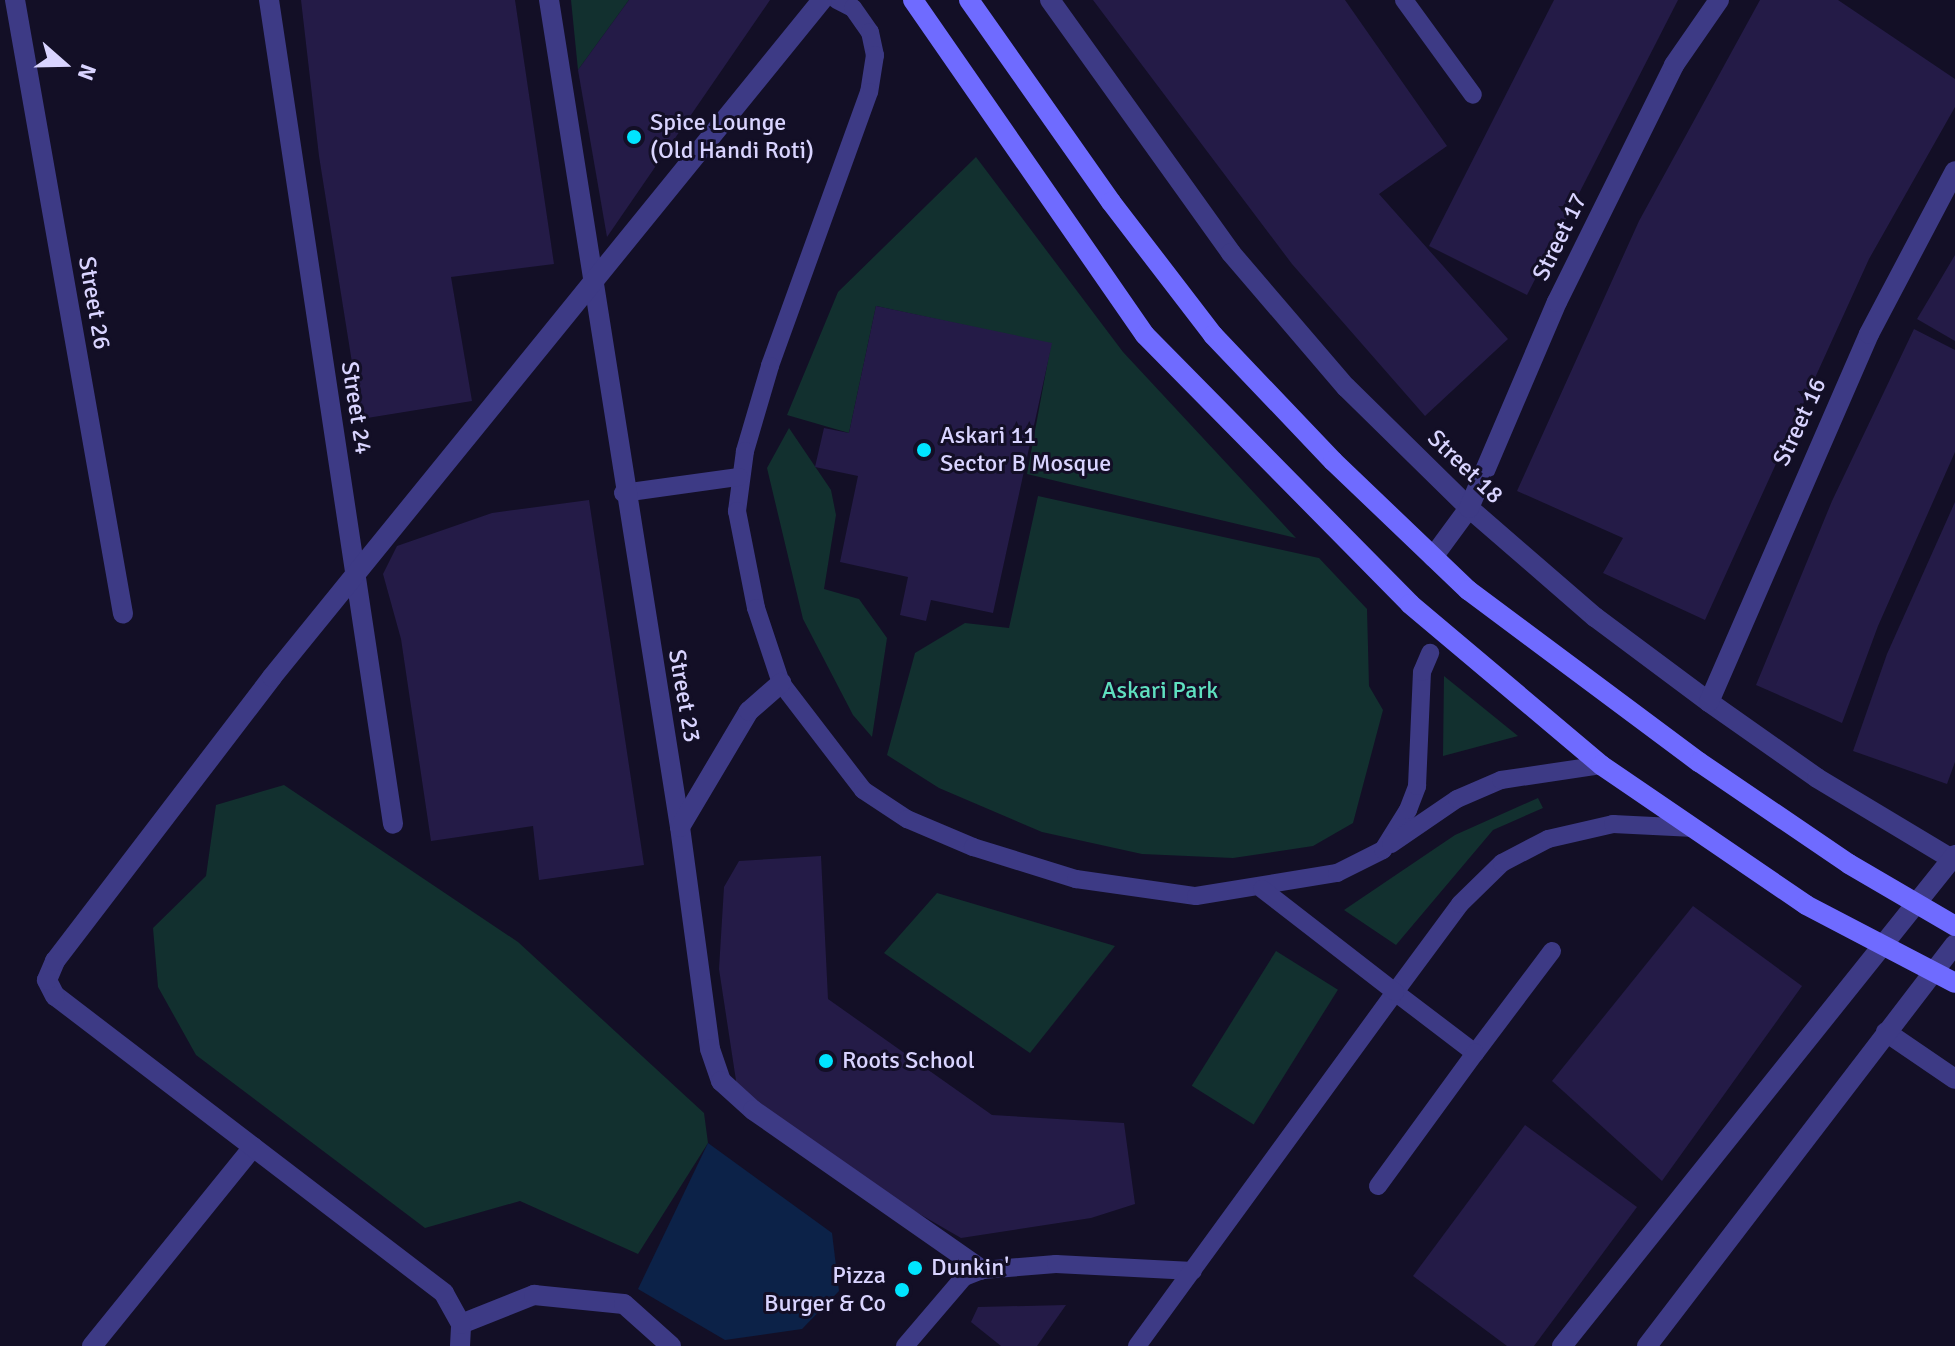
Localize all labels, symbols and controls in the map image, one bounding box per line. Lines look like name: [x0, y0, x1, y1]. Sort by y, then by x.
north arrow: [24, 24, 104, 104]
text: N: [72, 61, 102, 84]
place label: Spice Lounge (Old Handi Roti): [650, 109, 814, 165]
marker: Spice Lounge (Old Handi Roti): [625, 128, 643, 146]
street label: Street 17: [1527, 189, 1593, 285]
street label: Street 26: [72, 254, 116, 352]
street label: Street 24: [334, 359, 378, 457]
street label: Street 16: [1767, 373, 1833, 471]
place label: Askari 11 Sector B Mosque: [940, 422, 1111, 478]
street label: Street 18: [1421, 424, 1509, 510]
marker: Askari 11 Sector B Mosque: [915, 441, 933, 459]
street label: Street 23: [662, 647, 706, 745]
park label: Askari Park: [1102, 677, 1218, 705]
place label: Roots School: [842, 1047, 975, 1075]
marker: Roots School: [817, 1052, 835, 1070]
place label: Dunkin': [931, 1254, 1009, 1282]
marker: Dunkin': [906, 1259, 924, 1277]
place label: Pizza Burger & Co: [764, 1262, 886, 1318]
marker: Pizza Burger & Co: [893, 1281, 911, 1299]

